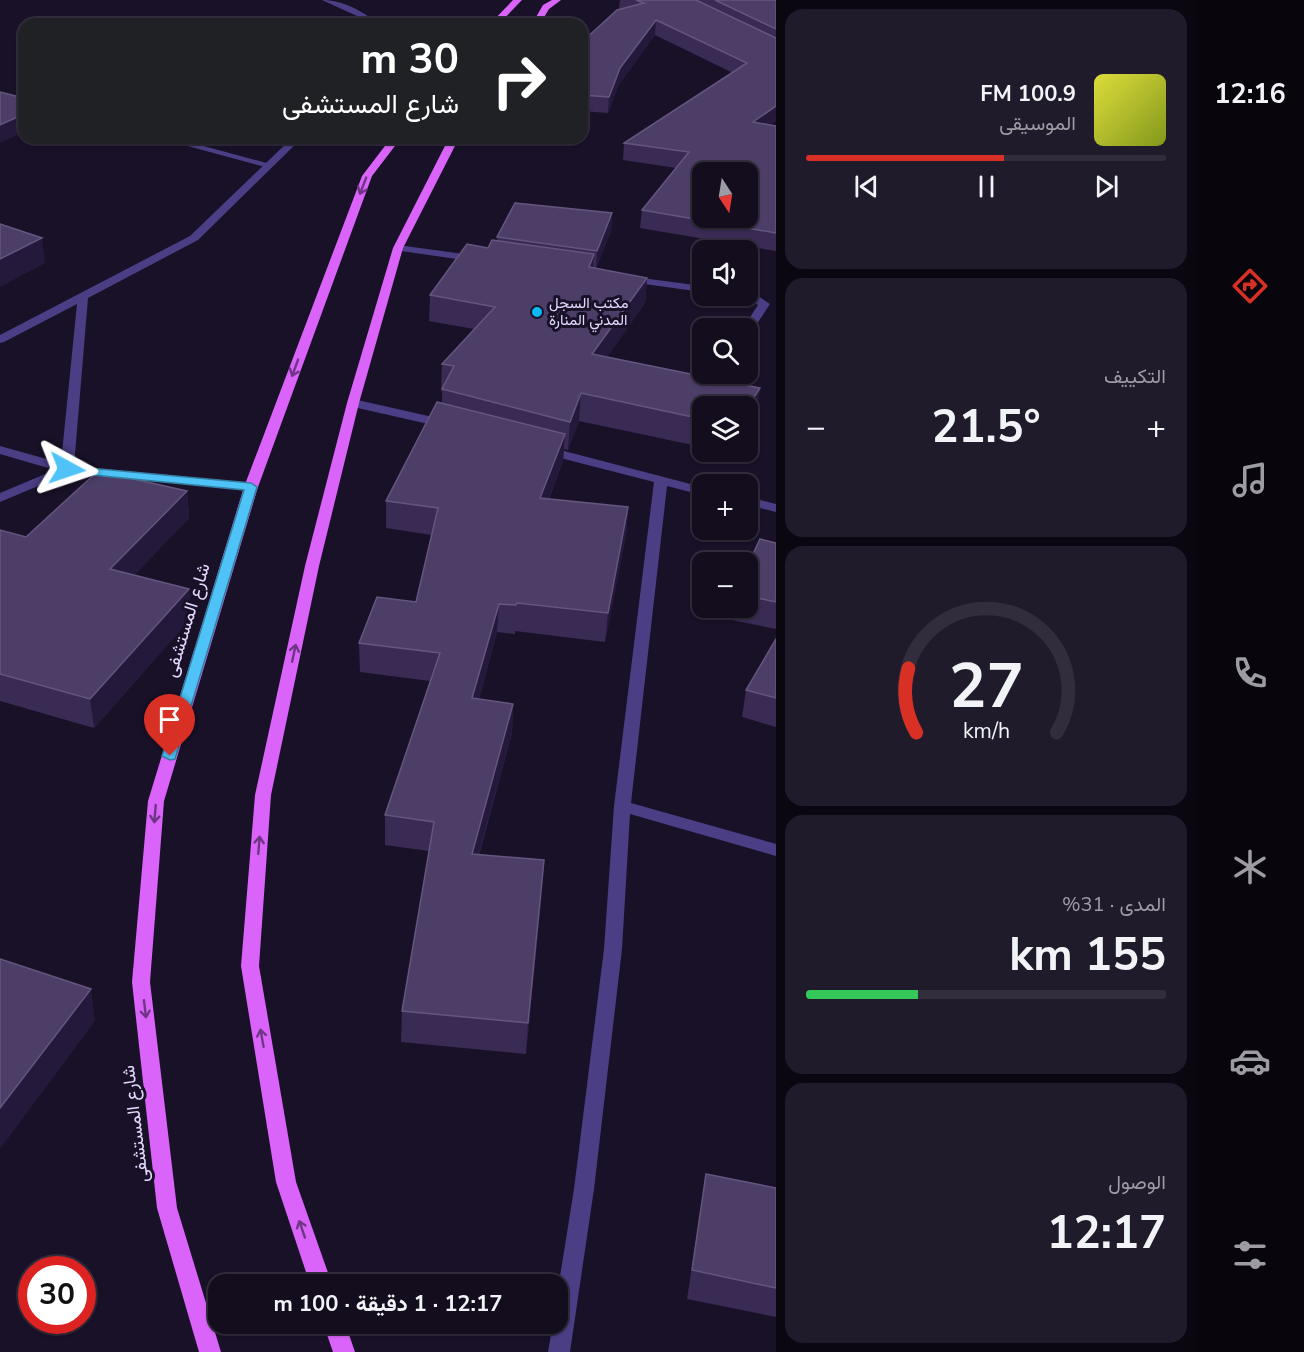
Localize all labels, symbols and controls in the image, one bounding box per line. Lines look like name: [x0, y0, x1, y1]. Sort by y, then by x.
text: 30 m: [360, 31, 459, 88]
icon: right: [480, 42, 558, 120]
text: 12:16: [1214, 76, 1286, 113]
text: 100.9 FM: [980, 79, 1076, 109]
text: شارع المستشفى: [282, 86, 459, 123]
text: الموسيقى: [999, 110, 1076, 137]
north arrow: [692, 162, 758, 228]
map controls: [692, 162, 758, 618]
icon: previous: [850, 170, 883, 203]
icon: pause: [970, 170, 1003, 203]
icon: next: [1090, 170, 1123, 203]
one-way arrow: [357, 176, 368, 195]
button: sound: [692, 240, 758, 306]
icon: directions: [1229, 265, 1271, 307]
place label: مكتب السجل المدني المنارة: [549, 293, 629, 333]
marker: مكتب السجل المدني المنارة: [530, 305, 544, 319]
button: search: [692, 318, 758, 384]
one-way arrow: [289, 359, 300, 377]
text: التكييف: [1104, 363, 1166, 390]
button: layers: [692, 396, 758, 462]
text: 21.5°: [931, 397, 1041, 458]
text: −: [806, 405, 826, 450]
text: +: [1146, 405, 1166, 450]
position arrow: [35, 437, 99, 501]
icon: music: [1229, 459, 1271, 501]
button: +: [692, 474, 758, 540]
button: −: [692, 552, 758, 618]
street label: شارع المستشفى: [158, 560, 216, 680]
one-way arrow: [289, 644, 300, 663]
text: 27: [949, 644, 1023, 729]
icon: phone: [1229, 652, 1271, 694]
pin: [144, 694, 195, 756]
icon: arrive: [153, 703, 186, 736]
text: km/h: [962, 716, 1010, 746]
one-way arrow: [149, 804, 160, 824]
one-way arrow: [254, 835, 265, 855]
icon: climate: [1229, 846, 1271, 888]
text: المدى · 31%: [1062, 891, 1166, 918]
text: 155 km: [1009, 925, 1166, 986]
one-way arrow: [139, 998, 150, 1018]
one-way arrow: [256, 1029, 267, 1049]
icon: car: [1229, 1040, 1271, 1082]
street label: شارع المستشفى: [116, 1064, 154, 1184]
text: الوصول: [1108, 1169, 1166, 1196]
text: 12:17: [1047, 1203, 1166, 1264]
one-way arrow: [296, 1220, 307, 1239]
icon: filters: [1229, 1234, 1271, 1276]
speed limit sign: 30: [18, 1256, 96, 1334]
text: 12:17 · 1 دقيقة · 100 m: [274, 1289, 502, 1319]

